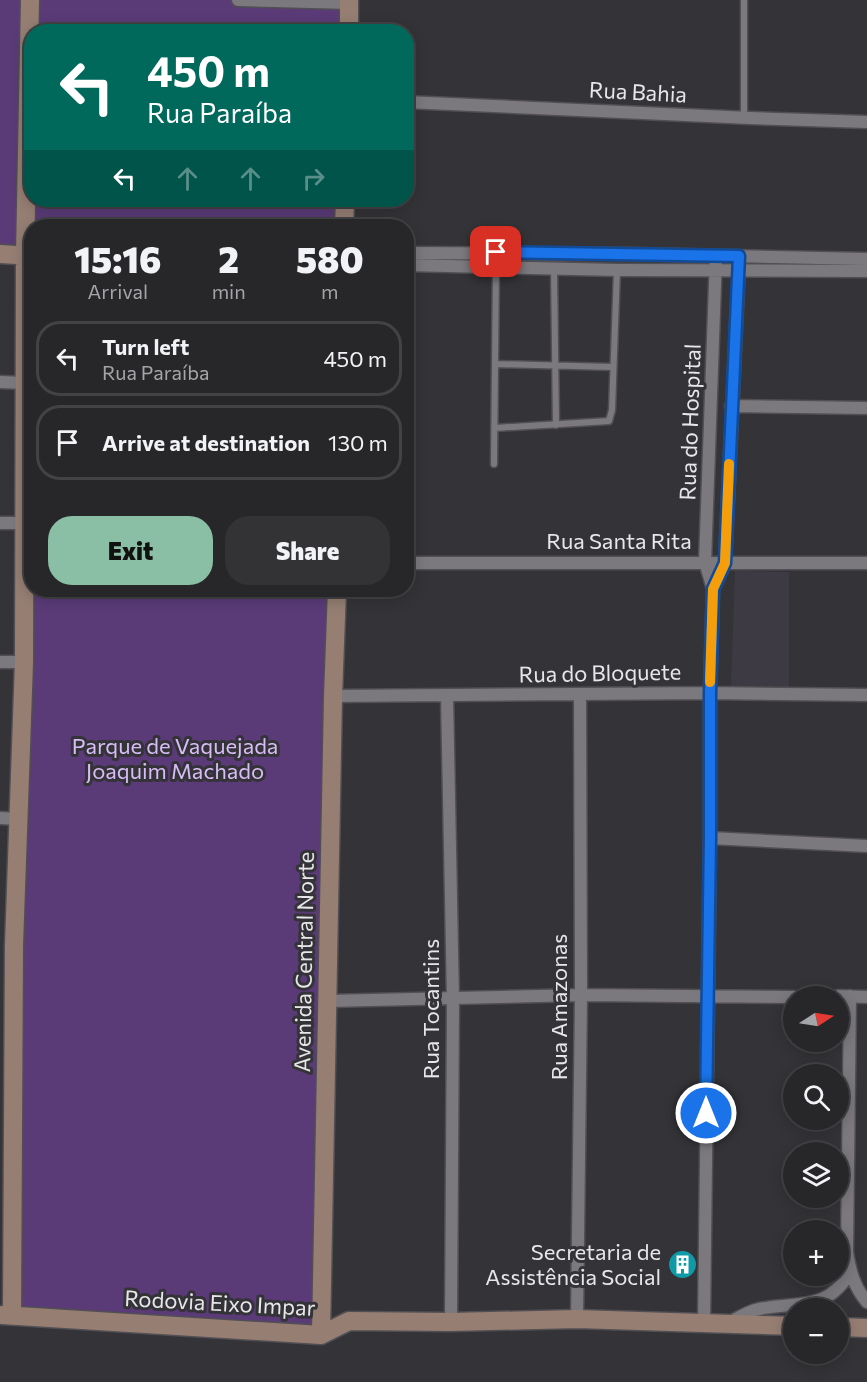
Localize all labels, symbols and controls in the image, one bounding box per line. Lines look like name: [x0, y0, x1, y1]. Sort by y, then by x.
text: 450 m: [147, 44, 270, 96]
icon: left: [48, 48, 126, 126]
street label: Rua Bahia: [588, 75, 688, 108]
text: Rua Paraíba: [147, 96, 292, 129]
icon: left: [108, 162, 141, 195]
icon: ahead: [171, 162, 204, 195]
icon: ahead: [234, 162, 267, 195]
icon: right: [297, 162, 330, 195]
pin: [470, 226, 521, 277]
icon: arrive: [479, 235, 512, 268]
text: 15:16: [74, 236, 161, 280]
text: 2: [218, 236, 239, 280]
text: 580: [296, 236, 364, 280]
text: Arrival: [88, 279, 148, 303]
text: min: [212, 279, 246, 303]
text: m: [321, 279, 339, 303]
text: Turn left: [102, 333, 189, 360]
icon: left: [51, 342, 84, 375]
street label: Rua do Hospital: [673, 343, 706, 501]
text: 450 m: [323, 345, 387, 372]
text: Rua Paraíba: [102, 360, 210, 384]
icon: arrive: [51, 426, 84, 459]
text: Arrive at destination: [102, 429, 310, 456]
text: 130 m: [328, 429, 388, 456]
button: Exit: [48, 516, 213, 585]
button: Share: [225, 516, 390, 585]
street label: Rua Santa Rita: [546, 527, 692, 554]
street label: Rua do Bloquete: [518, 658, 682, 687]
park label: Parque de Vaquejada Joaquim Machado: [72, 732, 278, 784]
street label: Avenida Central Norte: [288, 851, 319, 1073]
street label: Rua Amazonas: [545, 934, 572, 1080]
street label: Rua Tocantins: [417, 939, 444, 1079]
north arrow: [783, 986, 849, 1052]
map controls: [783, 986, 849, 1364]
button: search: [783, 1064, 849, 1130]
position arrow: [674, 1081, 738, 1145]
button: layers: [783, 1142, 849, 1208]
button: +: [783, 1220, 849, 1286]
place label: Secretaria de Assistência Social: [485, 1238, 661, 1290]
building icon: Secretaria de Assistência Social: [666, 1249, 698, 1281]
street label: Rodovia Eixo Impar: [124, 1284, 316, 1321]
button: −: [783, 1298, 849, 1364]

